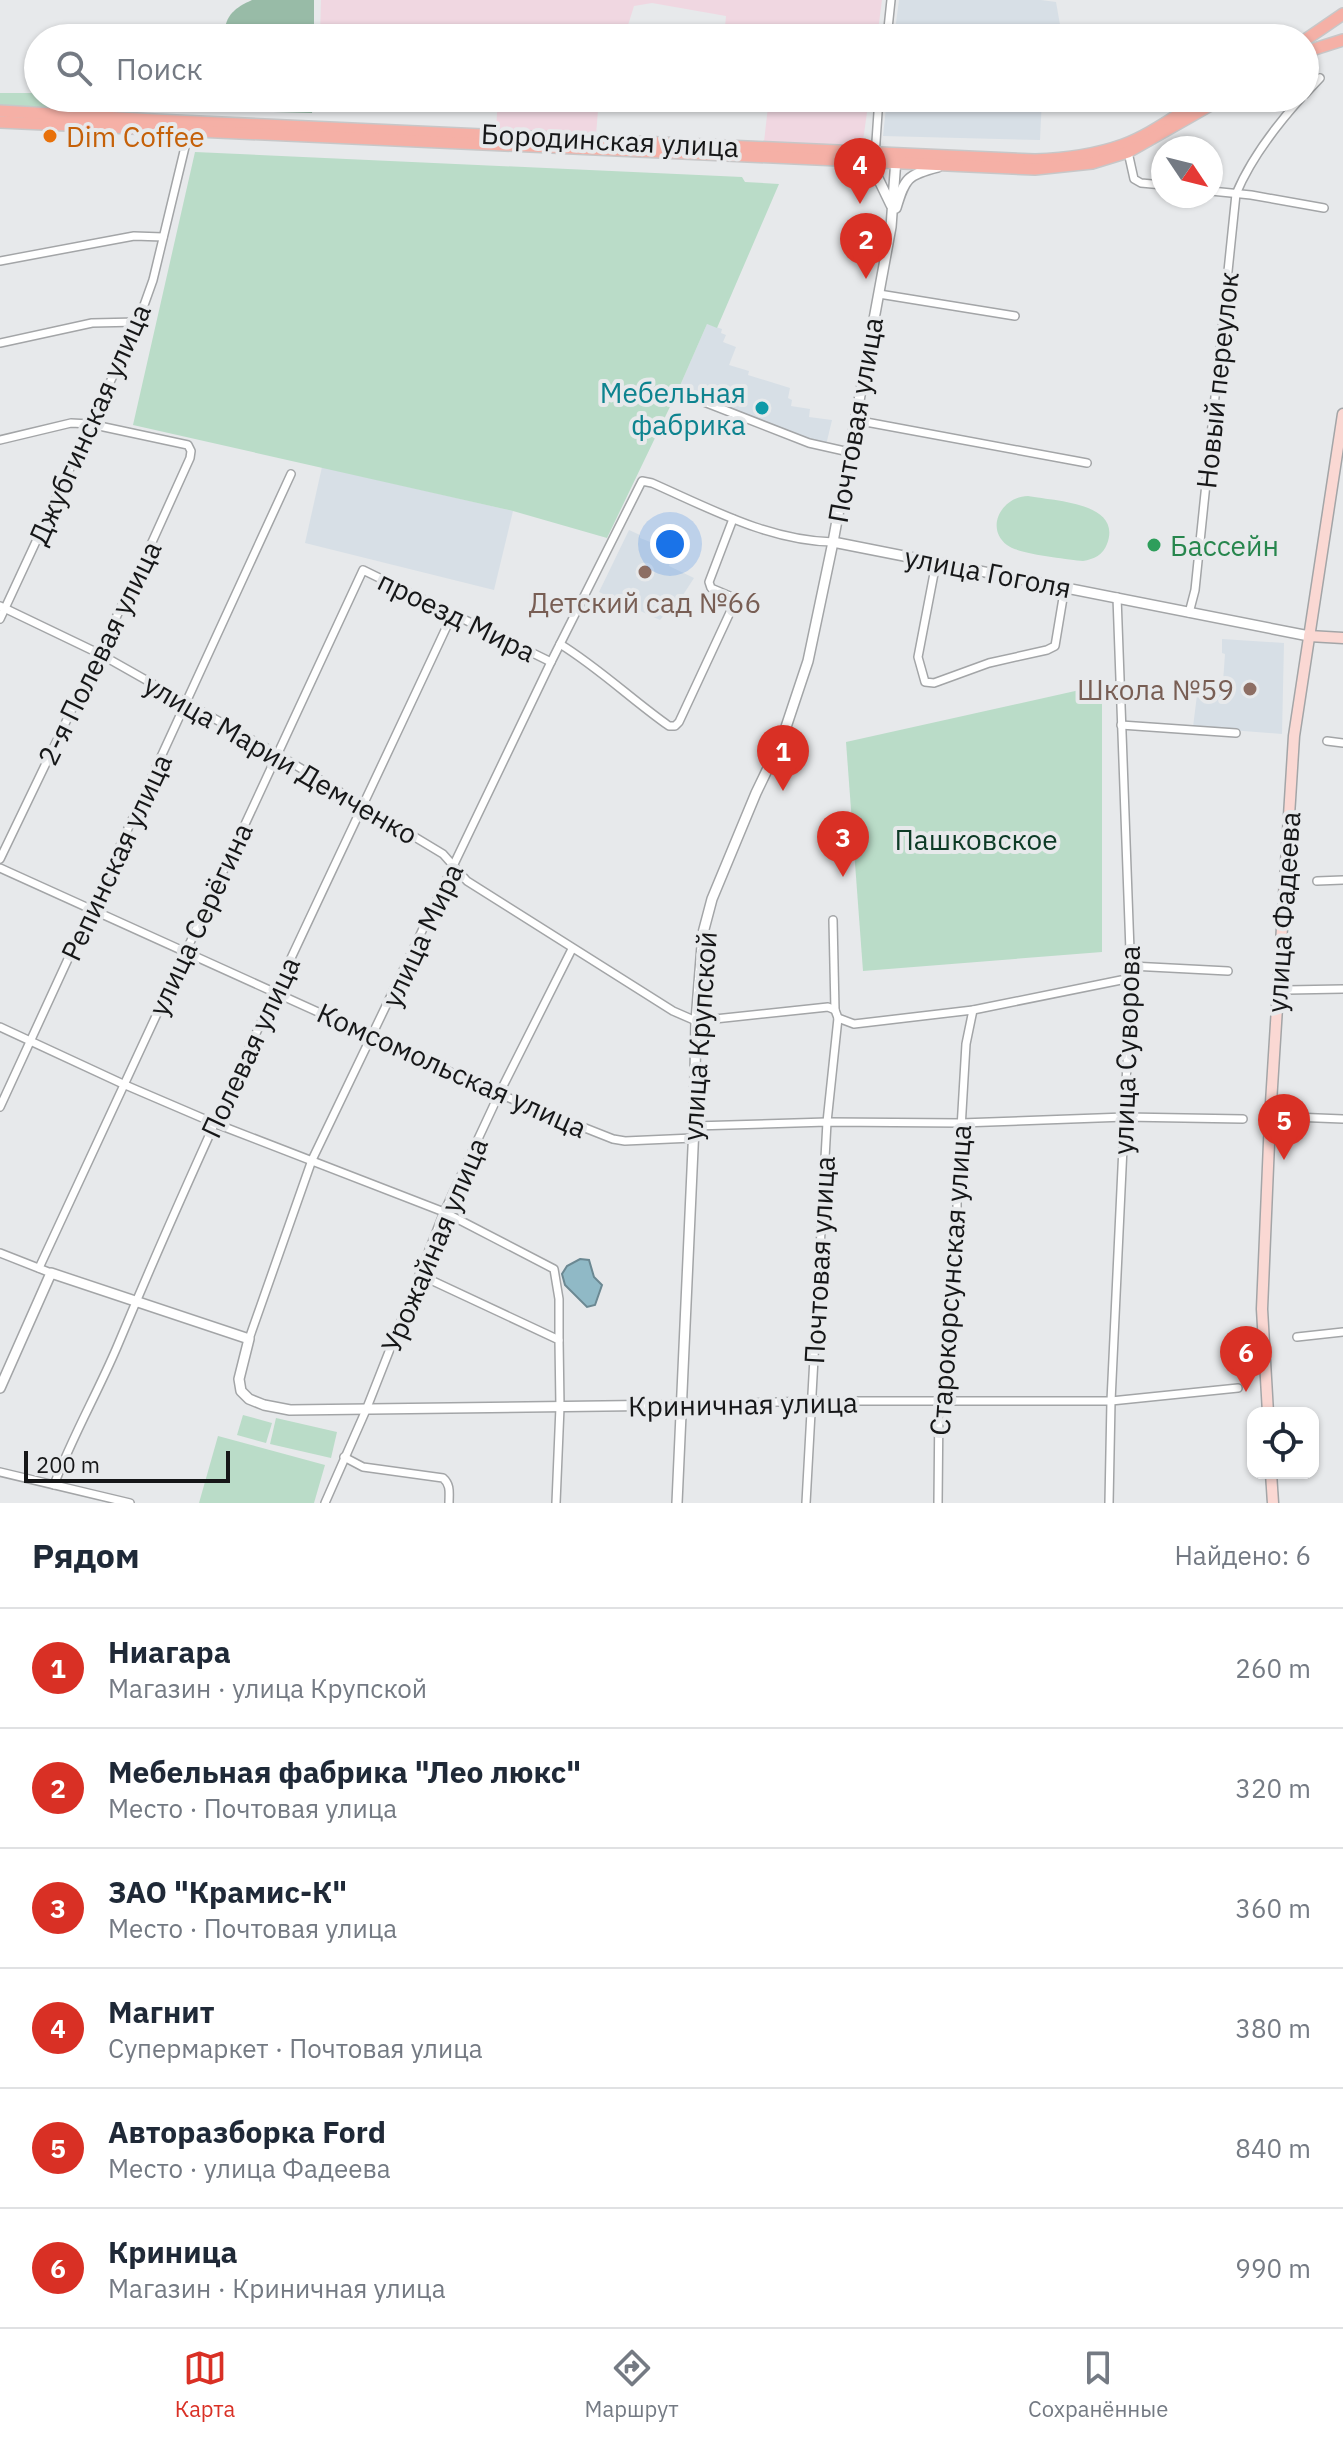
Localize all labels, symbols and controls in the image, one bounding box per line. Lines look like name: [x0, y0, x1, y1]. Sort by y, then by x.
search box: [24, 24, 1319, 112]
icon: search: [52, 46, 96, 90]
text: Поиск: [116, 49, 203, 88]
street label: Бородинская улица: [480, 115, 740, 165]
place label: Dim Coffee: [66, 118, 205, 155]
marker: Dim Coffee: [41, 127, 59, 145]
north arrow: [1151, 136, 1223, 208]
pin: 4: [834, 138, 886, 204]
pin: 2: [840, 213, 892, 279]
street label: Новый переулок: [1187, 270, 1247, 490]
street label: Джубгинская улица: [19, 298, 159, 550]
street label: Почтовая улица: [819, 314, 891, 526]
place label: Мебельная фабрика: [600, 374, 746, 443]
marker: Мебельная фабрика: [753, 399, 771, 417]
your location: [650, 524, 690, 564]
place label: Бассейн: [1170, 527, 1279, 564]
street label: 2-я Полевая улица: [29, 535, 169, 771]
marker: Бассейн: [1145, 536, 1163, 554]
street label: улица Гоголя: [901, 538, 1075, 606]
street label: проезд Мира: [372, 562, 542, 670]
marker: Детский сад №66: [636, 563, 654, 581]
place label: Детский сад №66: [529, 584, 761, 621]
street label: улица Марии Демченко: [137, 665, 425, 853]
place label: Школа №59: [1077, 671, 1234, 708]
marker: Школа №59: [1241, 680, 1259, 698]
pin: 1: [757, 725, 809, 791]
street label: Репинская улица: [52, 748, 180, 966]
street label: улица Фадеева: [1258, 810, 1308, 1014]
pin: 3: [817, 811, 869, 877]
street label: улица Серёгина: [139, 817, 261, 1021]
park label: Пашковское: [894, 821, 1058, 858]
street label: улица Мира: [373, 857, 471, 1013]
street label: улица Крупской: [673, 930, 725, 1142]
street label: улица Суворова: [1104, 945, 1148, 1155]
street label: Полевая улица: [192, 950, 308, 1144]
street label: Комсомольская улица: [311, 994, 593, 1146]
pin: 5: [1258, 1094, 1310, 1160]
street label: Старокорсунская улица: [921, 1123, 979, 1437]
street label: Урожайная улица: [372, 1132, 496, 1358]
street label: Почтовая улица: [795, 1155, 843, 1365]
pin: 6: [1220, 1326, 1272, 1392]
street label: Криничная улица: [628, 1383, 858, 1425]
map controls: [1247, 1407, 1319, 1479]
button: locate: [1247, 1407, 1319, 1479]
scale bar: [24, 1447, 230, 1483]
text: 200 m: [36, 1450, 100, 1479]
text: Рядом: [32, 1533, 140, 1577]
text: Найдено: 6: [1174, 1538, 1311, 1572]
text: Ниагара: [108, 1632, 231, 1671]
text: 1: [50, 1651, 66, 1685]
text: 260 m: [1235, 1651, 1311, 1685]
text: Магазин · улица Крупской: [108, 1671, 427, 1705]
text: Мебельная фабрика "Лео люкс": [108, 1752, 581, 1791]
text: 2: [50, 1771, 66, 1805]
text: 320 m: [1235, 1771, 1311, 1805]
text: Место · Почтовая улица: [108, 1791, 397, 1825]
text: ЗАО "Крамис-К": [108, 1872, 347, 1911]
text: 3: [50, 1891, 66, 1925]
text: 360 m: [1235, 1891, 1311, 1925]
text: Место · Почтовая улица: [108, 1911, 397, 1945]
text: Магнит: [108, 1992, 214, 2031]
text: 4: [50, 2011, 66, 2045]
text: 380 m: [1235, 2011, 1311, 2045]
text: Супермаркет · Почтовая улица: [108, 2031, 483, 2065]
text: Авторазборка Ford: [108, 2112, 386, 2151]
text: 5: [50, 2131, 66, 2165]
text: 840 m: [1235, 2131, 1311, 2165]
text: Место · улица Фадеева: [108, 2151, 391, 2185]
text: Криница: [108, 2232, 238, 2271]
text: 6: [50, 2251, 66, 2285]
text: 990 m: [1235, 2251, 1311, 2285]
text: Магазин · Криничная улица: [108, 2271, 446, 2305]
tab: Карта: [175, 2346, 235, 2423]
tab: Маршрут: [585, 2346, 679, 2423]
tab: Сохранённые: [1028, 2346, 1168, 2423]

